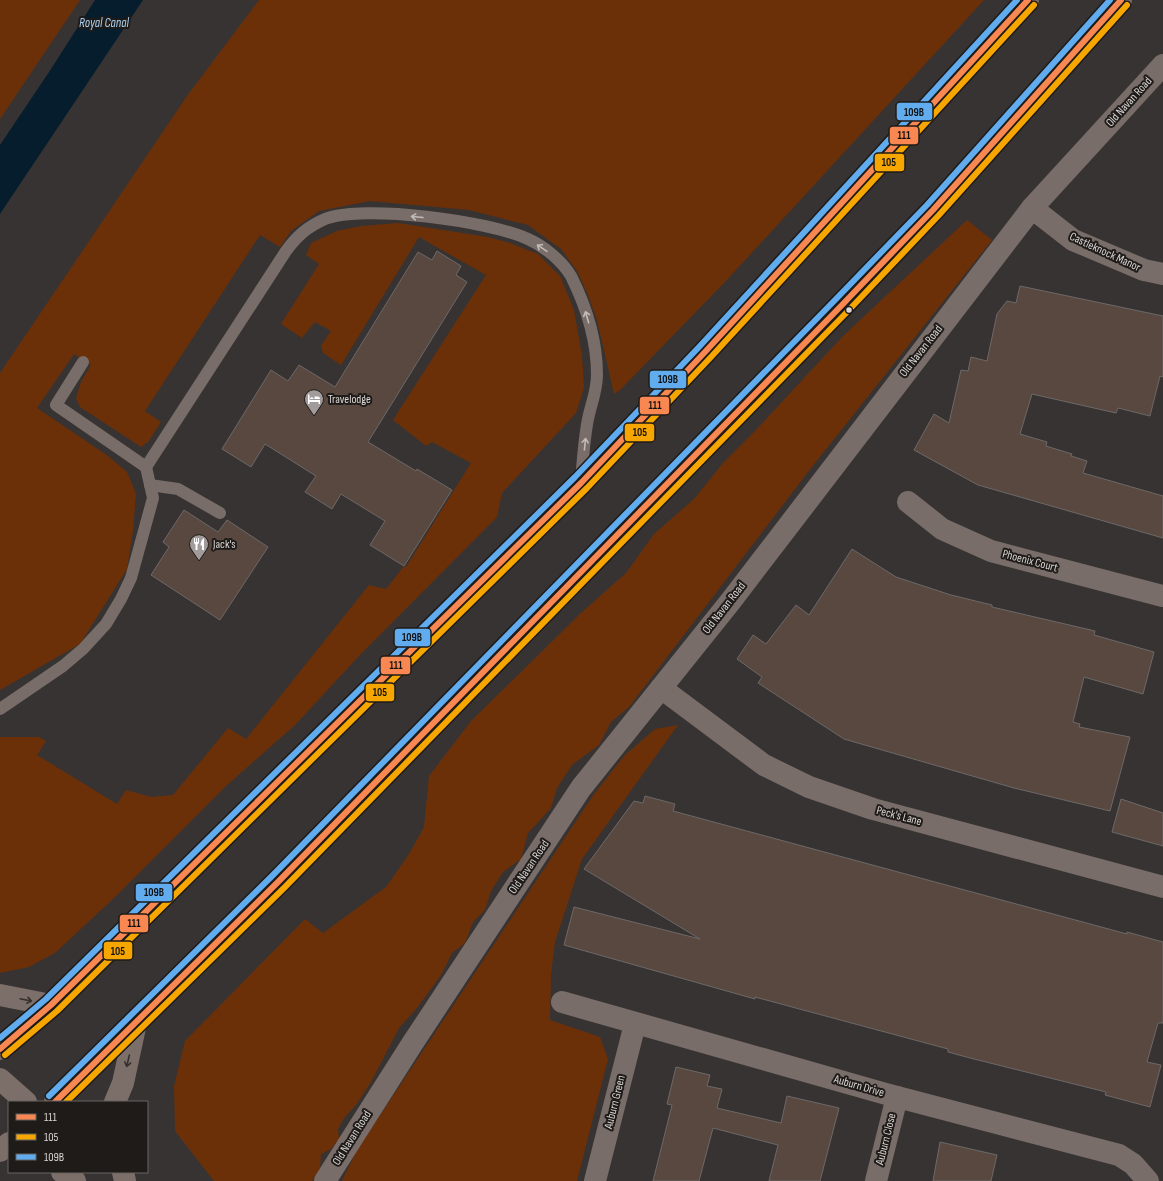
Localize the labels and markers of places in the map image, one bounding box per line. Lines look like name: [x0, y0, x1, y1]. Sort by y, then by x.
unlabelled marker: [844, 305, 854, 315]
hotel icon: Travelodge: [303, 388, 325, 416]
place label: Travelodge: [328, 392, 371, 407]
restaurant icon: Jack's: [188, 533, 210, 561]
place label: Jack's: [212, 537, 236, 552]

